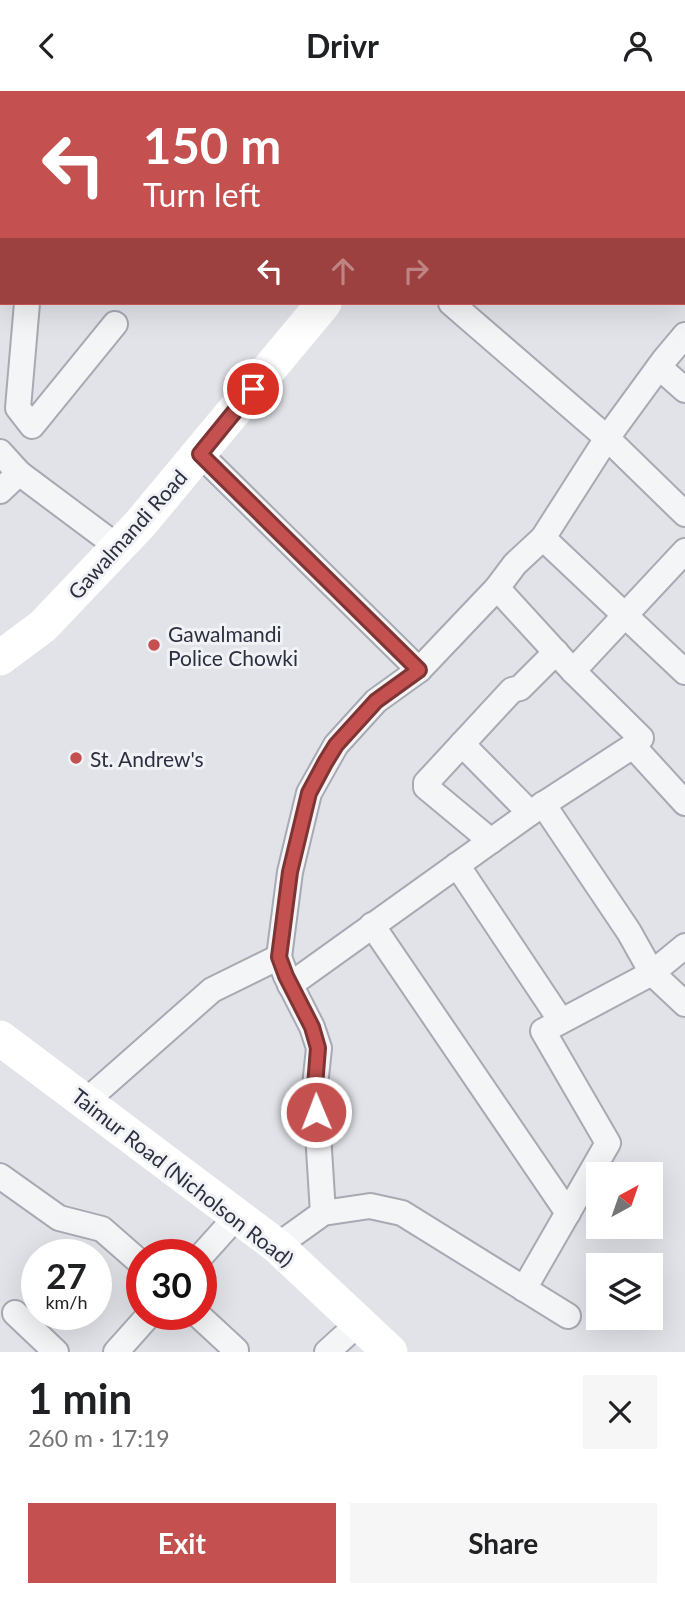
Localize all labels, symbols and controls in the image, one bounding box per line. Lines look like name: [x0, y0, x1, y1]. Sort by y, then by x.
text: Drivr: [306, 26, 379, 65]
icon: back: [28, 27, 66, 65]
icon: person: [619, 27, 657, 65]
text: 150 m: [143, 116, 281, 174]
icon: left: [28, 119, 119, 210]
text: Turn left: [143, 175, 260, 214]
icon: left: [251, 252, 289, 290]
icon: ahead: [324, 252, 362, 290]
icon: right: [397, 252, 435, 290]
pin: [223, 359, 283, 419]
icon: arrive: [234, 370, 272, 408]
street label: Gawalmandi Road: [62, 464, 192, 604]
place label: Gawalmandi Police Chowki: [168, 621, 298, 670]
marker: Gawalmandi Police Chowki: [146, 637, 162, 653]
place label: St. Andrew's: [90, 746, 204, 771]
marker: St. Andrew's: [68, 750, 84, 766]
position arrow: [279, 1075, 353, 1149]
street label: Taimur Road (Nicholson Road): [67, 1083, 299, 1271]
north arrow: [586, 1162, 663, 1239]
map controls: [586, 1162, 663, 1330]
speed limit sign: 30: [126, 1239, 217, 1330]
button: layers: [586, 1253, 663, 1330]
text: 27: [46, 1254, 87, 1296]
text: km/h: [45, 1291, 88, 1313]
text: 1 min: [28, 1373, 132, 1423]
button: close: [583, 1375, 657, 1449]
text: 260 m · 17:19: [28, 1424, 170, 1452]
button: Exit: [28, 1503, 336, 1583]
button: Share: [350, 1503, 657, 1583]

